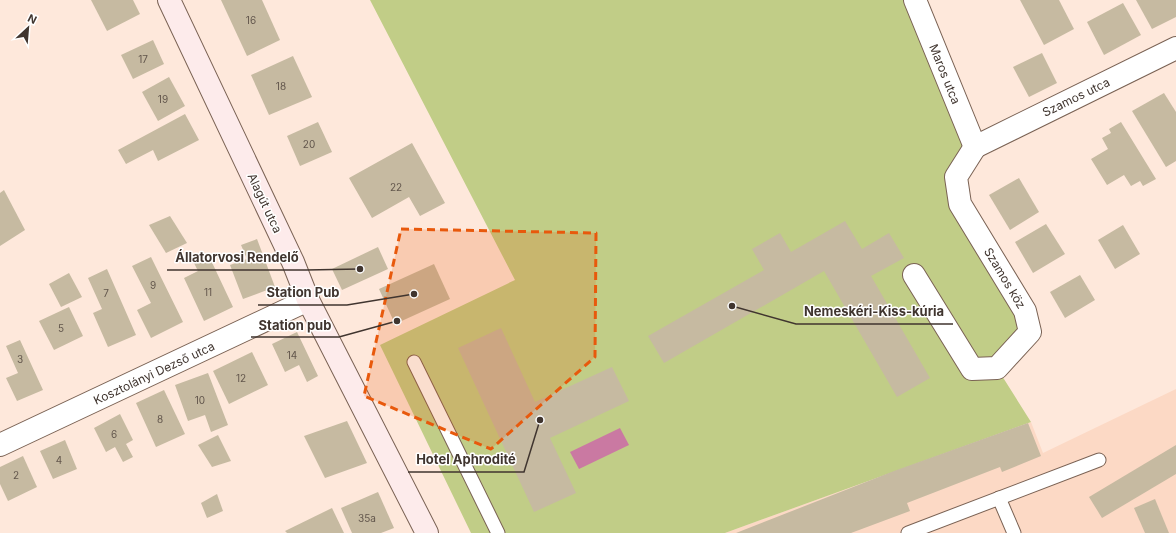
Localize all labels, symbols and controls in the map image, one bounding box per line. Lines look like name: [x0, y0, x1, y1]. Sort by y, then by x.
north arrow: [8, 8, 48, 48]
text: N: [26, 11, 39, 27]
house number: 16: [246, 14, 256, 26]
street label: Maros utca: [926, 42, 964, 106]
house number: 17: [138, 53, 148, 65]
street label: Szamos utca: [1040, 74, 1112, 120]
house number: 18: [276, 80, 286, 92]
house number: 19: [158, 93, 168, 105]
house number: 20: [303, 138, 315, 150]
street label: Alagút utca: [245, 171, 285, 235]
house number: 22: [390, 181, 402, 193]
callout: Állatorvosi Rendelő: [167, 245, 306, 270]
street label: Szamos köz: [981, 245, 1029, 311]
text: Állatorvosi Rendelő: [175, 249, 299, 265]
house number: 9: [150, 279, 156, 291]
callout: Station Pub: [258, 280, 347, 305]
text: Station Pub: [266, 284, 340, 300]
house number: 11: [204, 286, 212, 298]
house number: 7: [103, 287, 109, 299]
callout: Nemeskéri-Kiss-kúria: [796, 299, 953, 324]
text: Nemeskéri-Kiss-kúria: [804, 303, 944, 319]
callout: Station pub: [251, 312, 339, 337]
text: Station pub: [259, 317, 331, 333]
house number: 5: [58, 322, 64, 334]
street label: Kosztolányi Dezső utca: [91, 338, 217, 408]
house number: 14: [287, 349, 297, 361]
house number: 3: [17, 353, 23, 365]
house number: 12: [236, 372, 246, 384]
house number: 10: [195, 394, 205, 406]
house number: 8: [157, 413, 163, 425]
house number: 6: [111, 428, 117, 440]
callout: Hotel Aphrodité: [408, 447, 524, 472]
text: Hotel Aphrodité: [416, 451, 516, 467]
house number: 4: [56, 454, 62, 466]
house number: 2: [13, 469, 19, 481]
house number: 35a: [358, 512, 376, 524]

